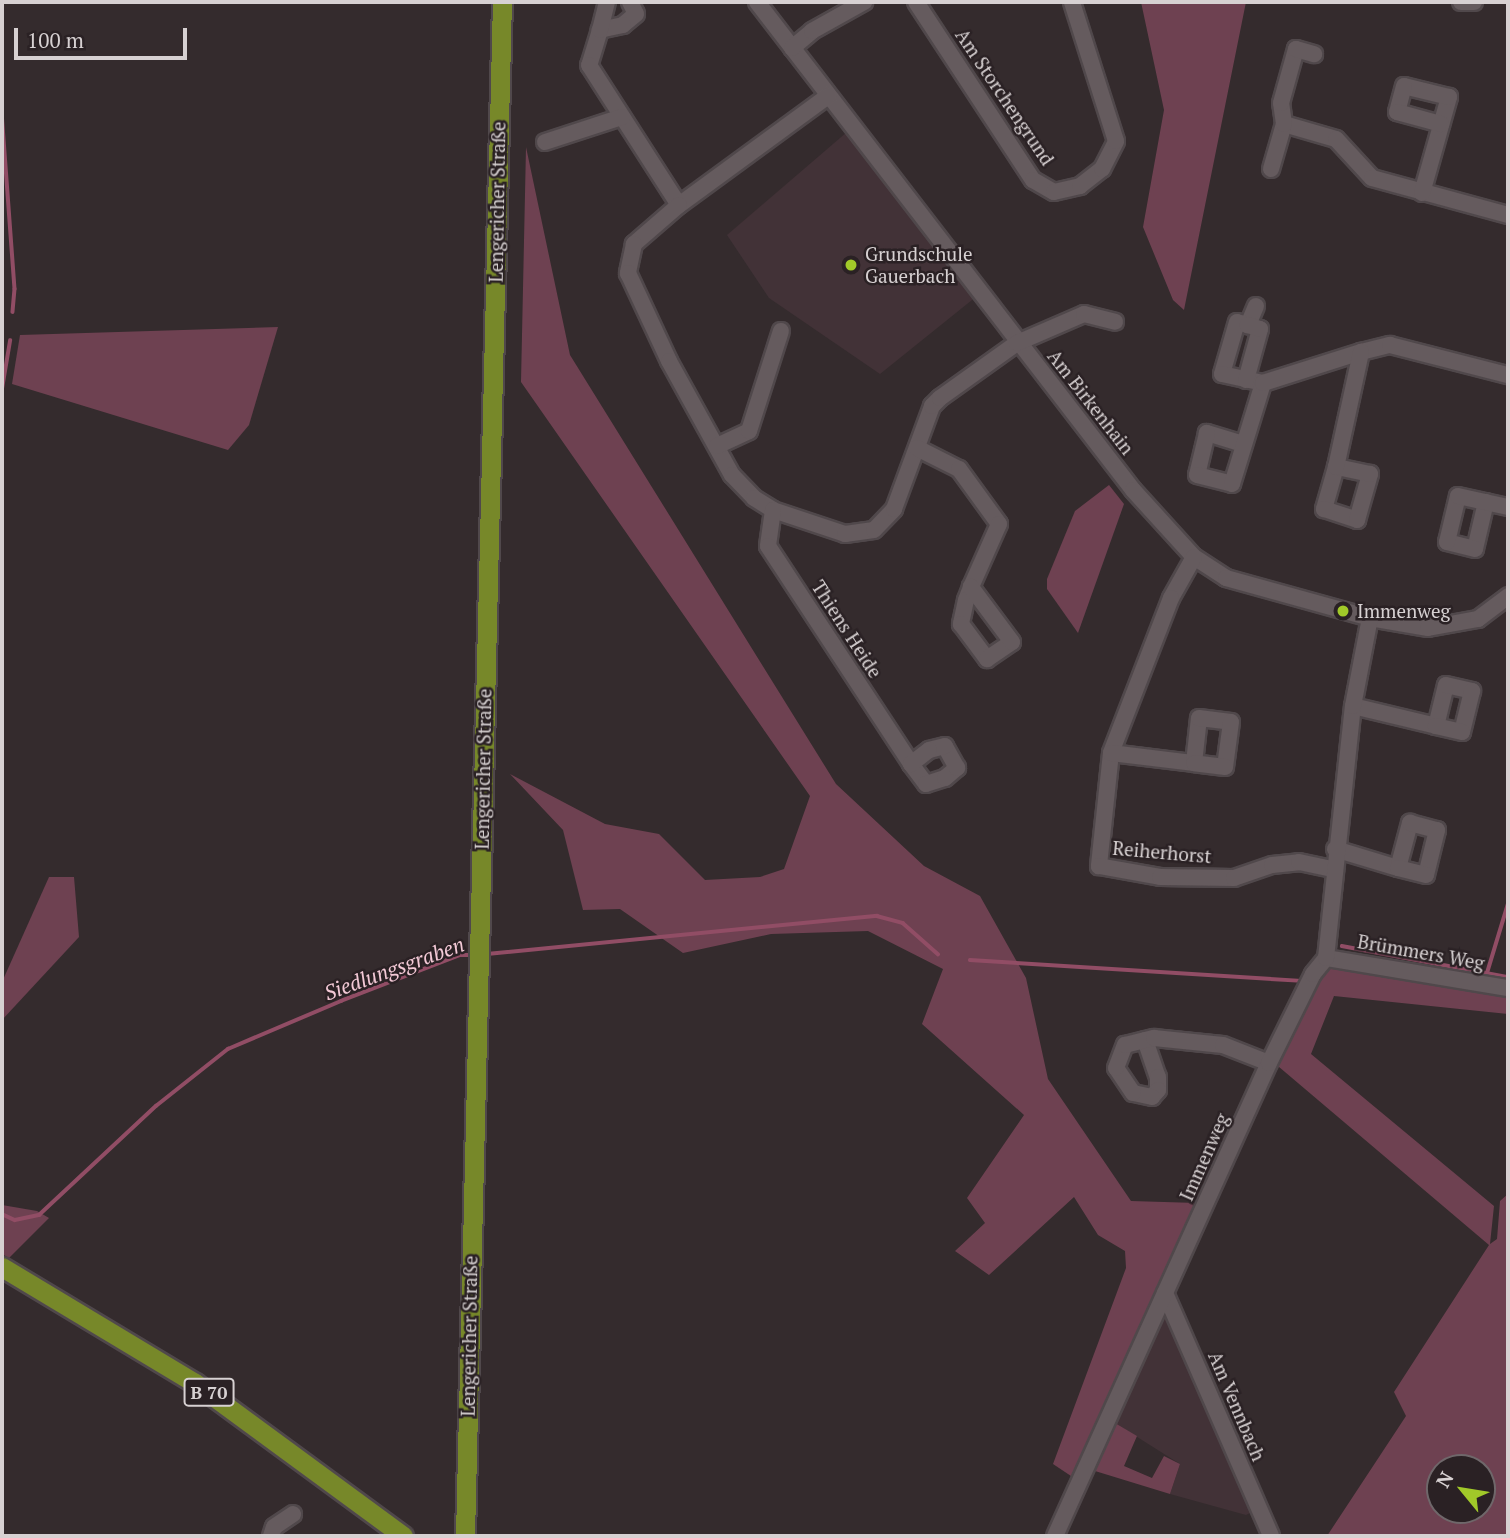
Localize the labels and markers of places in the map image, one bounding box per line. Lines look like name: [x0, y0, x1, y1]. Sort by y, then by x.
place label: Grundschule Gauerbach: [865, 243, 973, 287]
marker: Grundschule Gauerbach: [843, 257, 859, 273]
place label: Immenweg: [1357, 600, 1450, 622]
marker: Immenweg: [1335, 603, 1351, 619]

